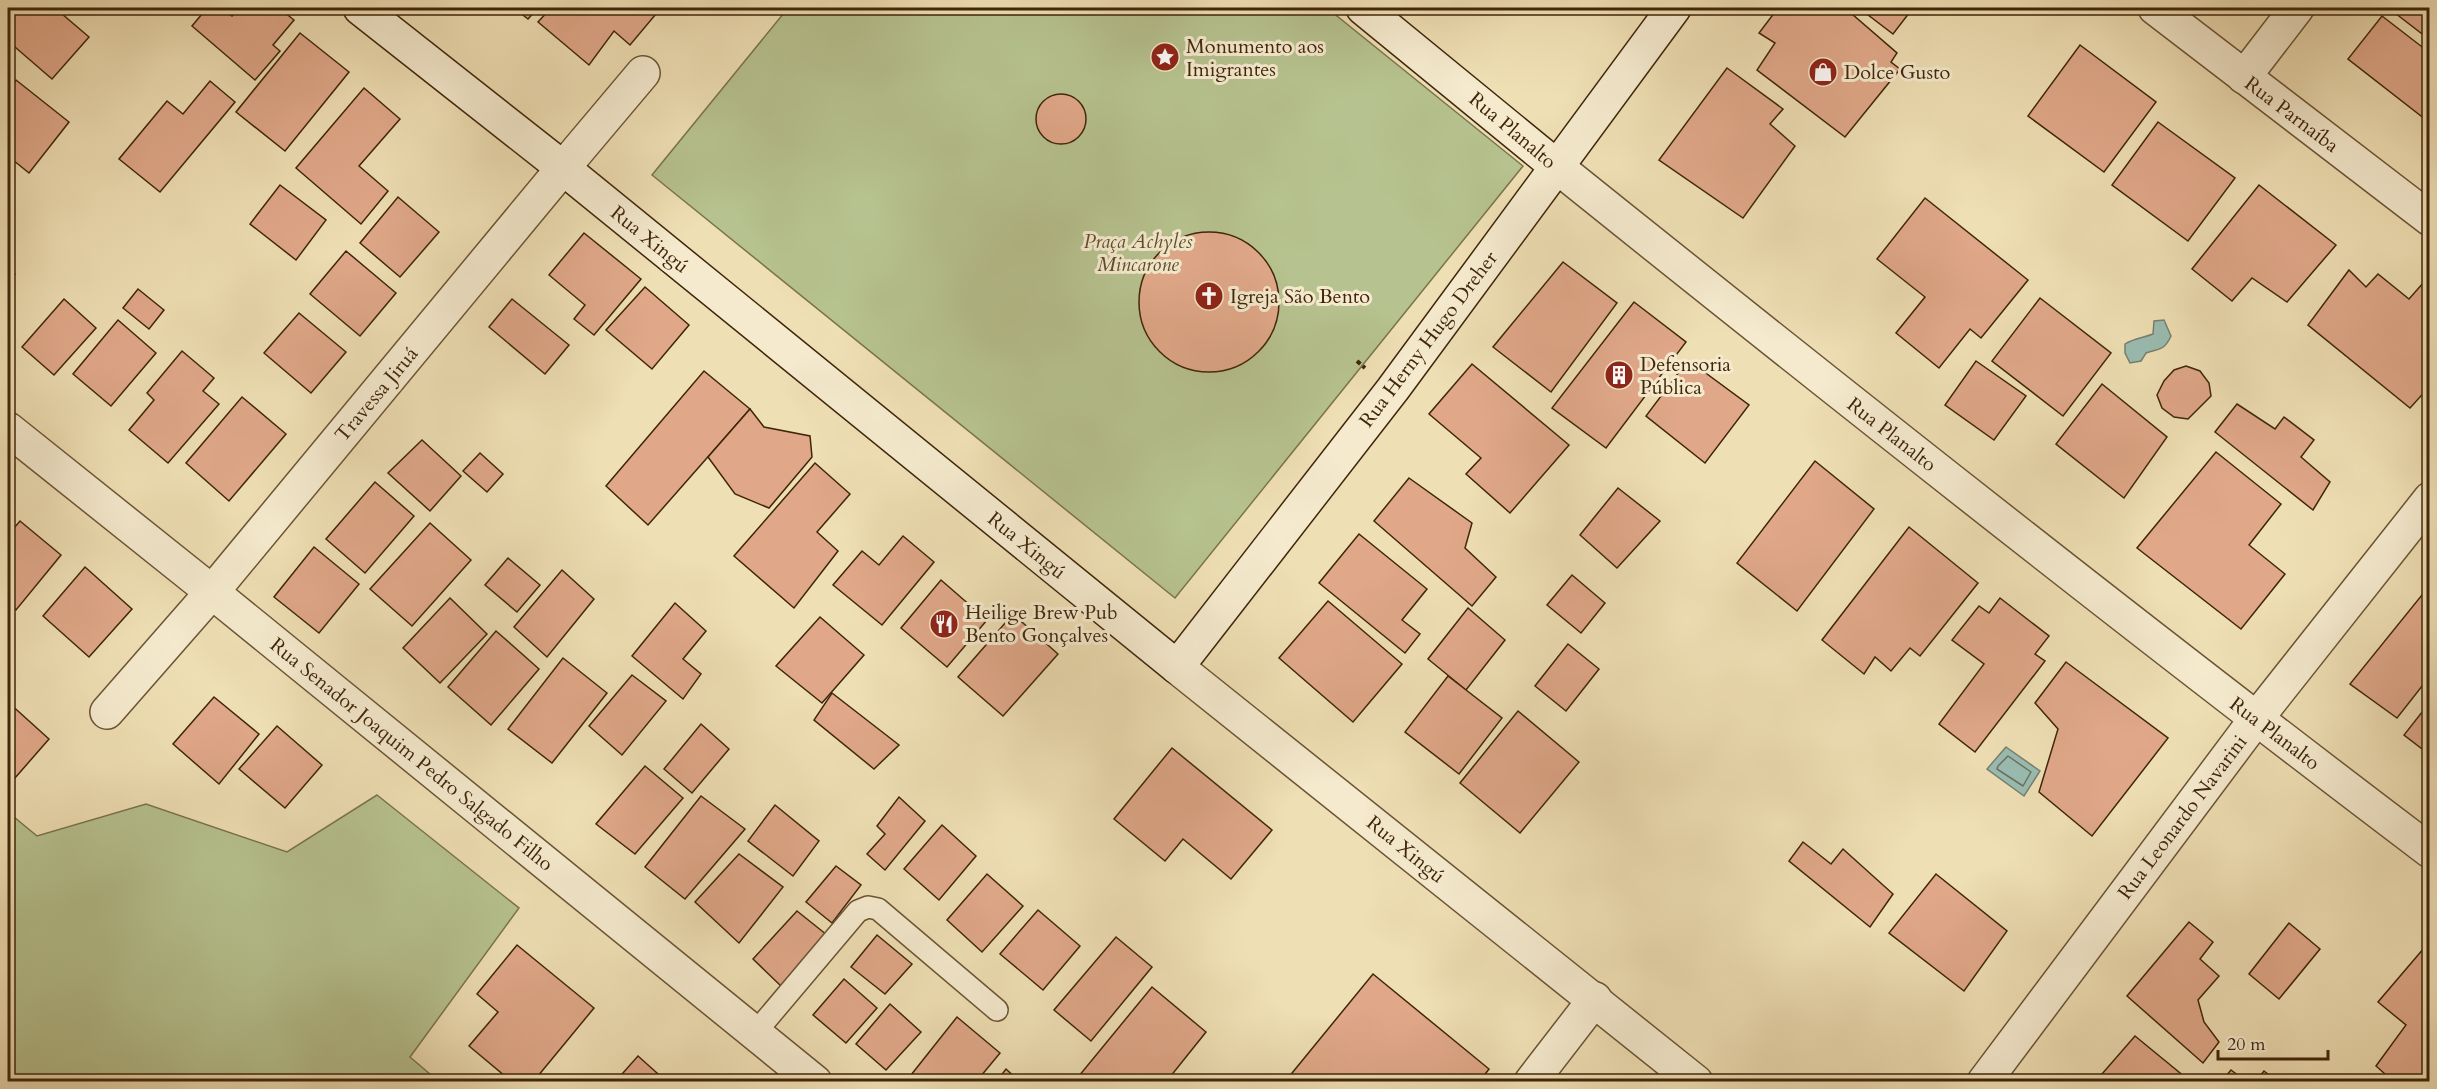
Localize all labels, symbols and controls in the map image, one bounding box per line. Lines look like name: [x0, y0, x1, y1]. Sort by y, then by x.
place label: Monumento aos Imigrantes: [1186, 33, 1324, 83]
place icon: Monumento aos Imigrantes: [1149, 41, 1181, 73]
shop icon: Dolce Gusto: [1807, 56, 1839, 88]
place label: Dolce Gusto: [1844, 59, 1951, 86]
street label: Rua Parnaíba: [2239, 70, 2345, 159]
street label: Rua Planalto: [1463, 86, 1562, 175]
street label: Rua Xingú: [605, 199, 695, 279]
park label: Praça Achyles Mincarone: [1084, 228, 1193, 278]
street label: Rua Herny Hugo Dreher: [1353, 245, 1504, 433]
church icon: Igreja São Bento: [1193, 280, 1225, 312]
place label: Igreja São Bento: [1230, 283, 1370, 310]
street label: Travessa Jiruá: [329, 341, 424, 448]
place label: Defensoria Pública: [1640, 351, 1731, 401]
building icon: Defensoria Pública: [1603, 359, 1635, 391]
street label: Rua Planalto: [1841, 391, 1942, 478]
street label: Rua Xingú: [982, 505, 1072, 585]
place label: Heilige Brew Pub Bento Gonçalves: [965, 599, 1118, 649]
restaurant icon: Heilige Brew Pub Bento Gonçalves: [928, 608, 960, 640]
street label: Rua Senador Joaquim Pedro Salgado Filho: [264, 631, 559, 877]
street label: Rua Planalto: [2224, 691, 2326, 776]
street label: Rua Leonardo Navarini: [2112, 729, 2253, 905]
street label: Rua Xingú: [1361, 809, 1451, 889]
scale bar: [2218, 1023, 2328, 1061]
text: 20 m: [2227, 1032, 2266, 1057]

